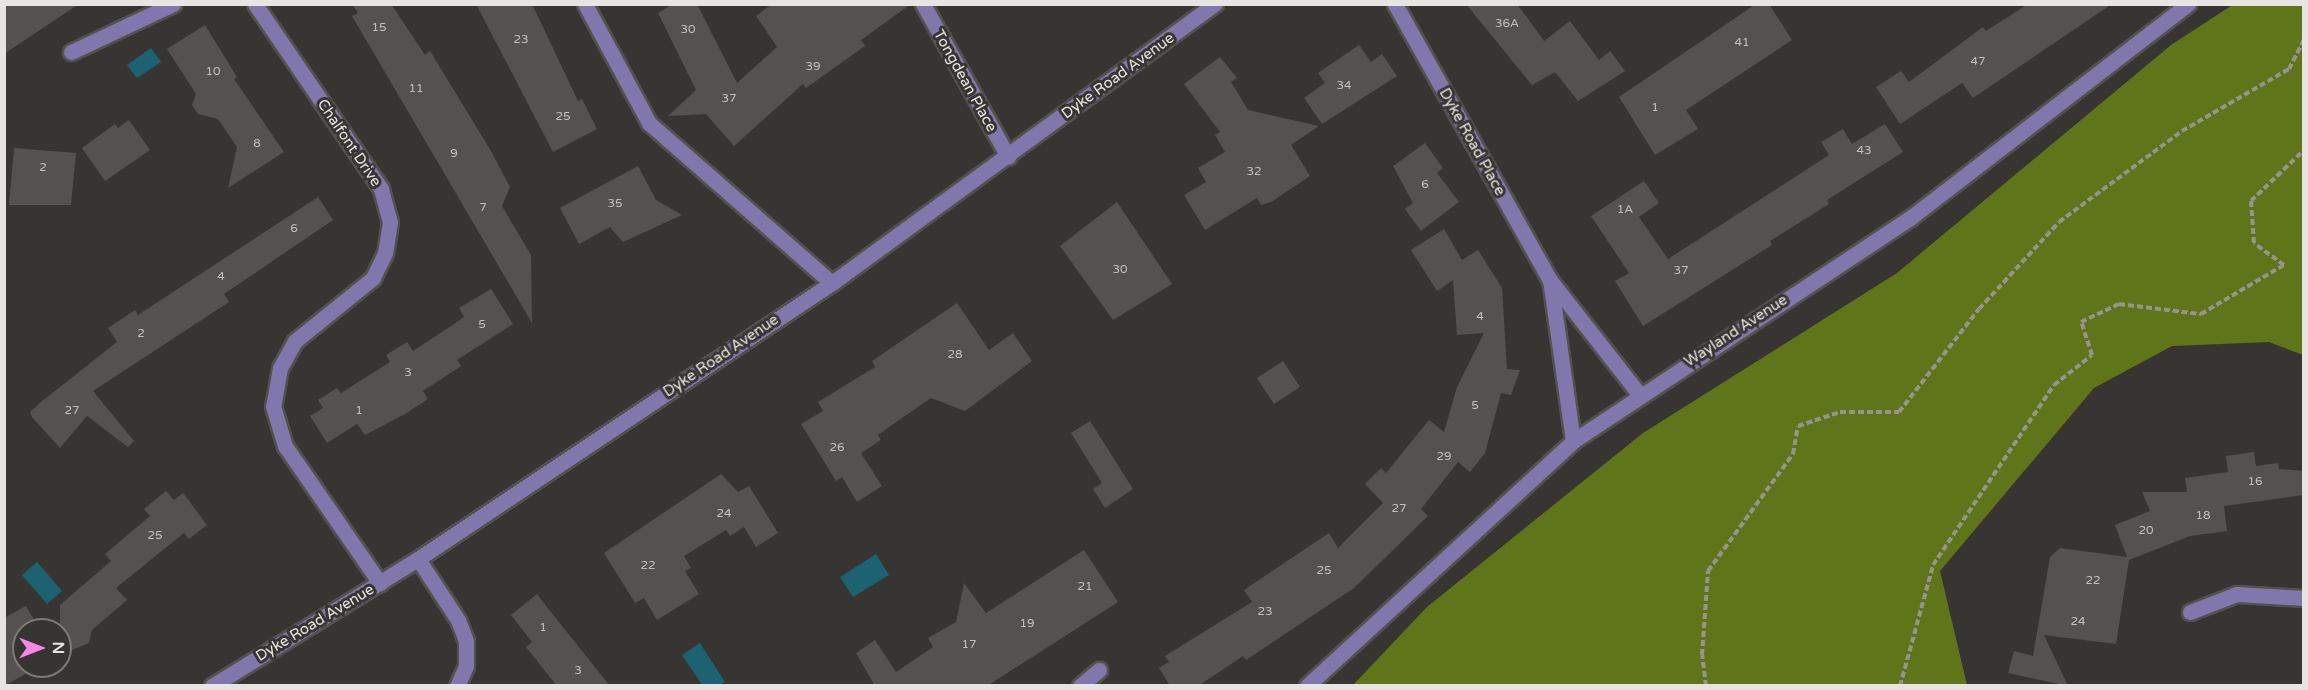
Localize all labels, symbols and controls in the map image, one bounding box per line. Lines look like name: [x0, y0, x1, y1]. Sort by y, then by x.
house number: 36A: [1495, 17, 1519, 31]
house number: 15: [371, 21, 387, 35]
house number: 30: [680, 23, 696, 37]
street label: Tongdean Place: [930, 27, 1000, 135]
street label: Dyke Road Avenue: [1058, 29, 1178, 123]
house number: 23: [513, 33, 529, 47]
house number: 41: [1734, 36, 1750, 50]
house number: 47: [1970, 55, 1986, 69]
house number: 39: [805, 60, 821, 74]
house number: 10: [205, 65, 221, 79]
house number: 34: [1336, 79, 1352, 93]
house number: 11: [408, 82, 424, 96]
street label: Dyke Road Place: [1435, 85, 1509, 199]
house number: 37: [721, 92, 737, 106]
street label: Chalfont Drive: [313, 96, 385, 190]
house number: 1: [1651, 101, 1659, 115]
house number: 25: [555, 110, 571, 124]
house number: 8: [253, 137, 261, 151]
house number: 43: [1856, 144, 1872, 158]
house number: 9: [450, 147, 458, 161]
house number: 2: [39, 161, 47, 175]
house number: 32: [1246, 165, 1262, 179]
house number: 6: [1421, 178, 1429, 192]
house number: 35: [607, 197, 623, 211]
house number: 7: [479, 201, 487, 215]
house number: 1A: [1617, 203, 1633, 217]
house number: 6: [290, 222, 298, 236]
house number: 30: [1112, 263, 1128, 277]
house number: 37: [1673, 264, 1689, 278]
house number: 4: [217, 270, 225, 284]
street label: Wayland Avenue: [1681, 291, 1791, 371]
house number: 4: [1476, 310, 1484, 324]
street label: Dyke Road Avenue: [660, 311, 782, 401]
house number: 5: [478, 318, 486, 332]
house number: 2: [137, 327, 145, 341]
house number: 28: [947, 348, 963, 362]
house number: 3: [404, 366, 412, 380]
house number: 5: [1471, 399, 1479, 413]
house number: 27: [64, 404, 80, 418]
house number: 1: [355, 404, 363, 418]
house number: 26: [829, 441, 845, 455]
house number: 29: [1436, 450, 1452, 464]
house number: 16: [2247, 475, 2263, 489]
house number: 27: [1391, 502, 1407, 516]
house number: 24: [716, 507, 732, 521]
house number: 18: [2195, 509, 2211, 523]
house number: 20: [2138, 524, 2154, 538]
house number: 25: [147, 529, 163, 543]
house number: 22: [640, 559, 656, 573]
house number: 25: [1316, 564, 1332, 578]
house number: 22: [2085, 574, 2101, 588]
house number: 21: [1077, 580, 1093, 594]
street label: Dyke Road Avenue: [252, 581, 378, 665]
house number: 23: [1257, 605, 1273, 619]
house number: 24: [2070, 615, 2086, 629]
house number: 19: [1019, 617, 1035, 631]
north arrow: [12, 618, 72, 678]
house number: 1: [539, 621, 547, 635]
house number: 17: [961, 638, 977, 652]
text: N: [48, 642, 68, 654]
house number: 3: [574, 664, 582, 678]

